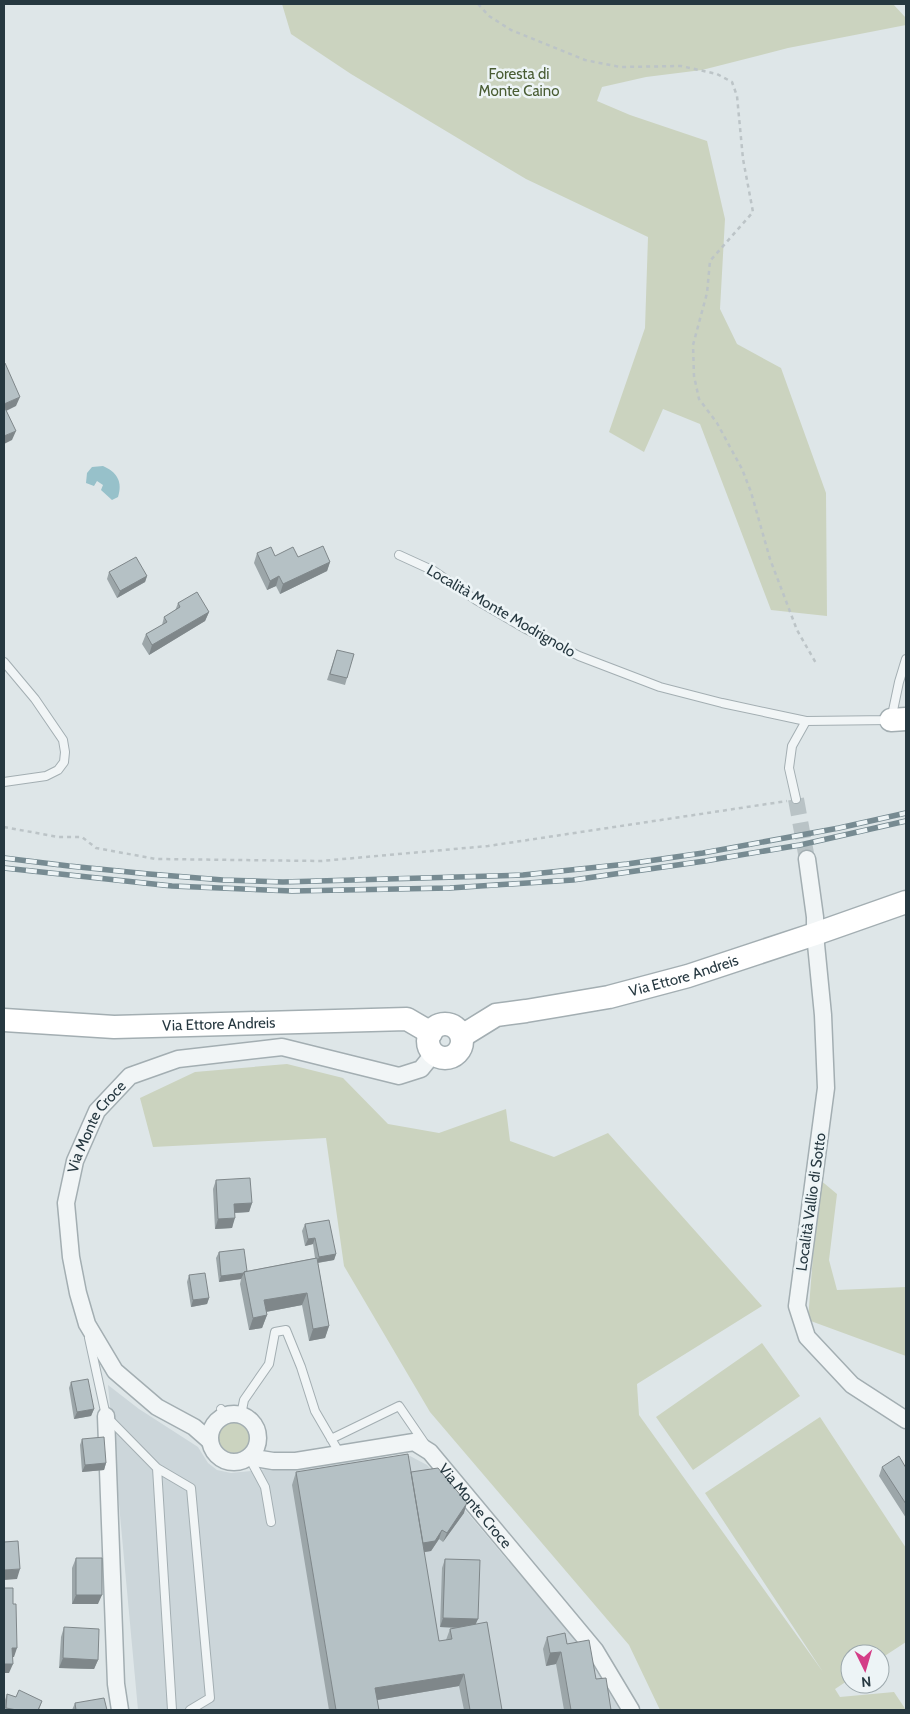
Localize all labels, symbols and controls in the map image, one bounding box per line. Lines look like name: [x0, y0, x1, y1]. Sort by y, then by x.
park label: Foresta di Monte Caino: [479, 65, 559, 100]
street label: Località Monte Modrignolo: [423, 561, 579, 661]
street label: Via Ettore Andreis: [627, 951, 741, 1000]
street label: Via Ettore Andreis: [162, 1014, 276, 1035]
street label: Via Monte Croce: [64, 1077, 130, 1174]
street label: Località Vallio di Sotto: [792, 1132, 830, 1272]
street label: Via Monte Croce: [435, 1460, 516, 1552]
north arrow: [840, 1644, 890, 1694]
text: N: [860, 1673, 872, 1691]

